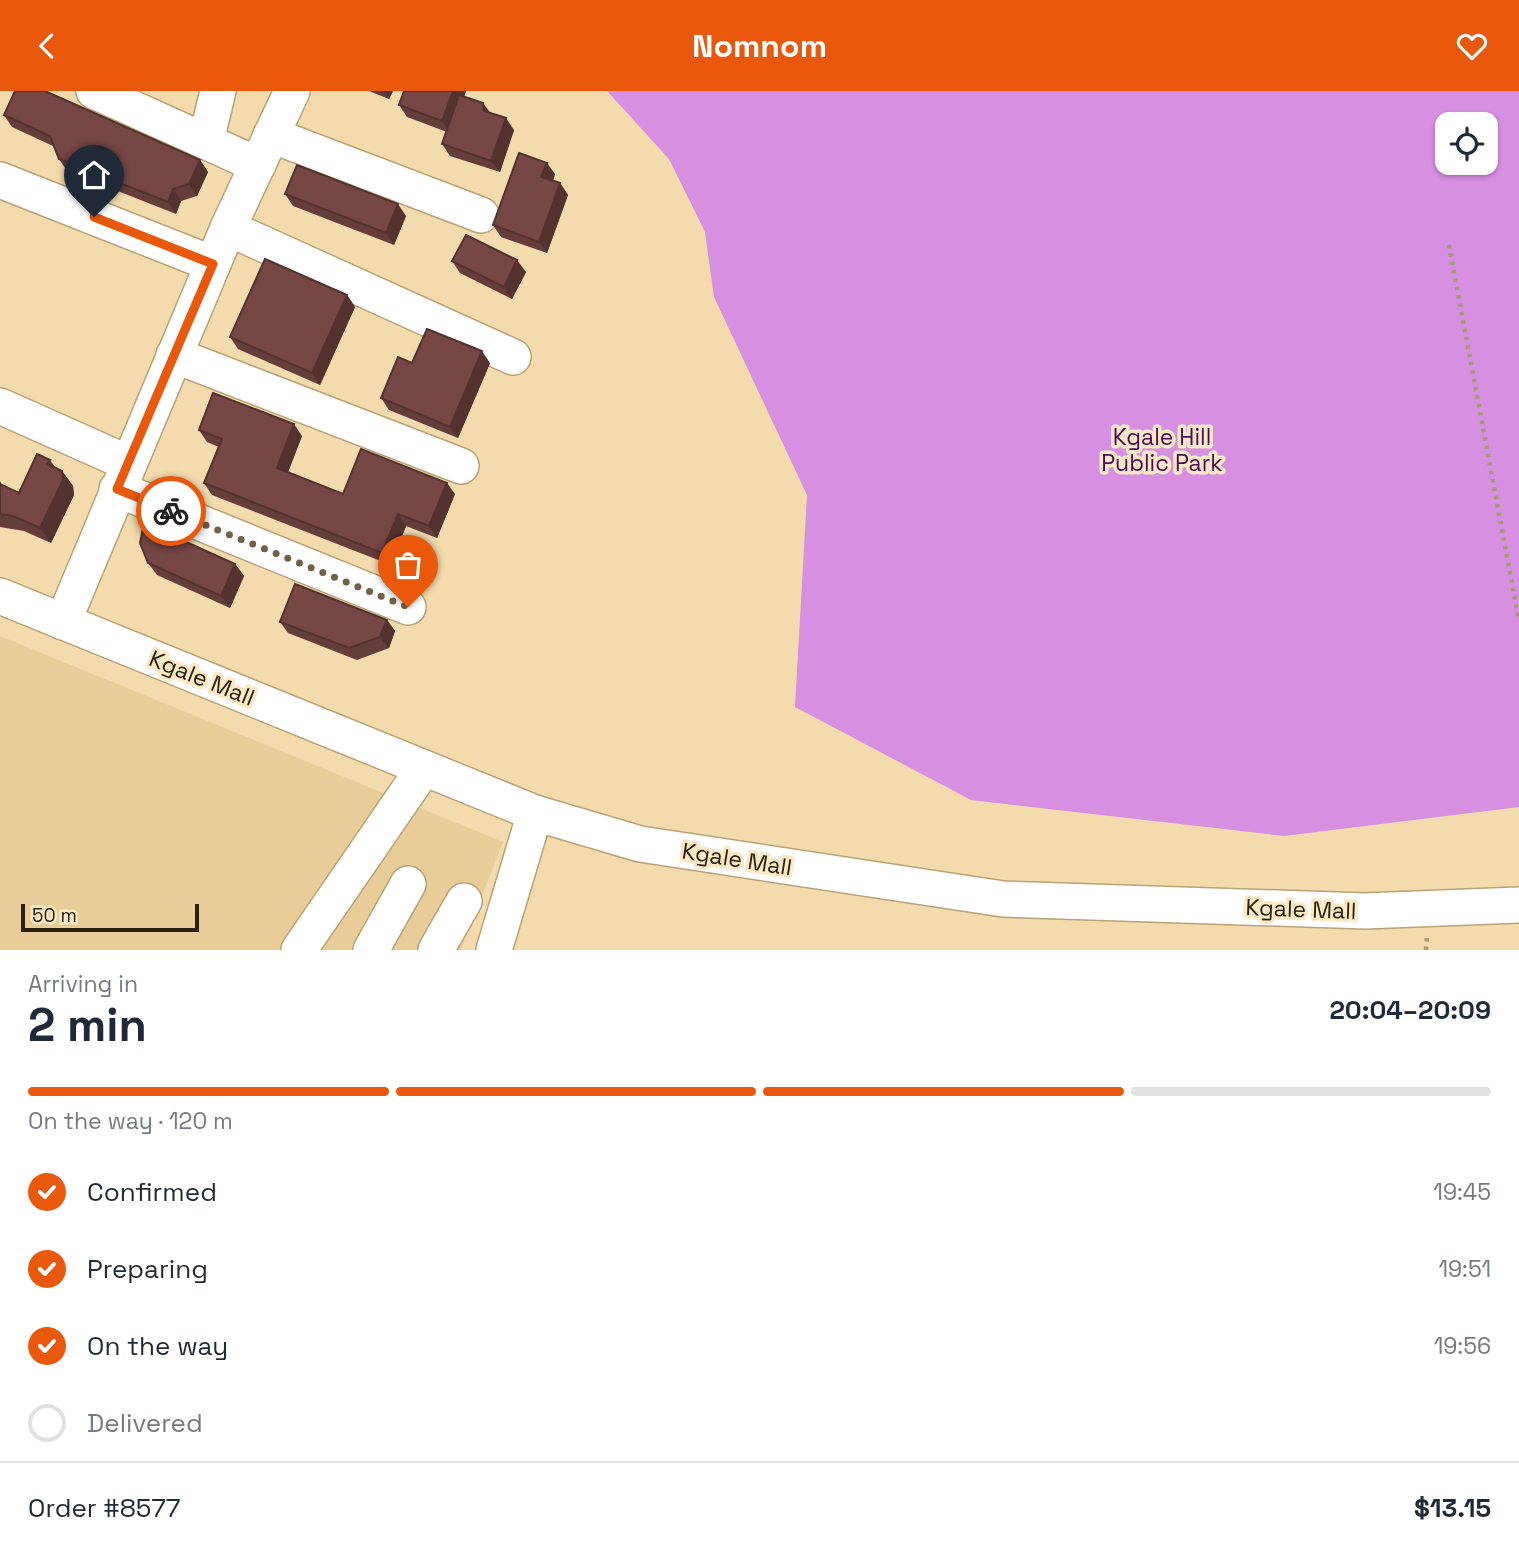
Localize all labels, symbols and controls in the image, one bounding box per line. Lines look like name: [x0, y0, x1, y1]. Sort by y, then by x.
text: Nomnom: [692, 26, 827, 66]
icon: back: [28, 27, 66, 65]
icon: heart: [1453, 27, 1491, 65]
map controls: [1435, 112, 1498, 175]
button: locate: [1435, 112, 1498, 175]
pin: [64, 145, 124, 217]
icon: home: [75, 156, 113, 194]
park label: Kgale Hill Public Park: [1101, 422, 1223, 478]
courier: [136, 476, 206, 546]
icon: bike: [152, 492, 190, 530]
pin: [378, 535, 438, 607]
icon: bag: [389, 546, 427, 584]
street label: Kgale Mall: [145, 643, 259, 713]
street label: Kgale Mall: [680, 835, 794, 883]
street label: Kgale Mall: [1245, 892, 1357, 926]
scale bar: [21, 901, 200, 933]
text: 50 m: [32, 903, 77, 928]
text: Arriving in: [28, 969, 138, 999]
text: 20:04–20:09: [1329, 993, 1491, 1027]
text: 2 min: [28, 996, 147, 1054]
text: On the way · 120 m: [28, 1106, 233, 1136]
icon: check: [28, 1173, 66, 1211]
text: Confirmed: [87, 1175, 217, 1209]
text: 19:45: [1433, 1177, 1491, 1207]
icon: check: [28, 1250, 66, 1288]
text: Preparing: [87, 1252, 208, 1286]
text: 19:51: [1438, 1254, 1491, 1284]
icon: check: [28, 1327, 66, 1365]
text: On the way: [87, 1329, 228, 1363]
text: 19:56: [1434, 1331, 1491, 1361]
text: Delivered: [87, 1406, 203, 1440]
text: Order #8577: [28, 1491, 180, 1525]
text: $13.15: [1414, 1491, 1491, 1525]

